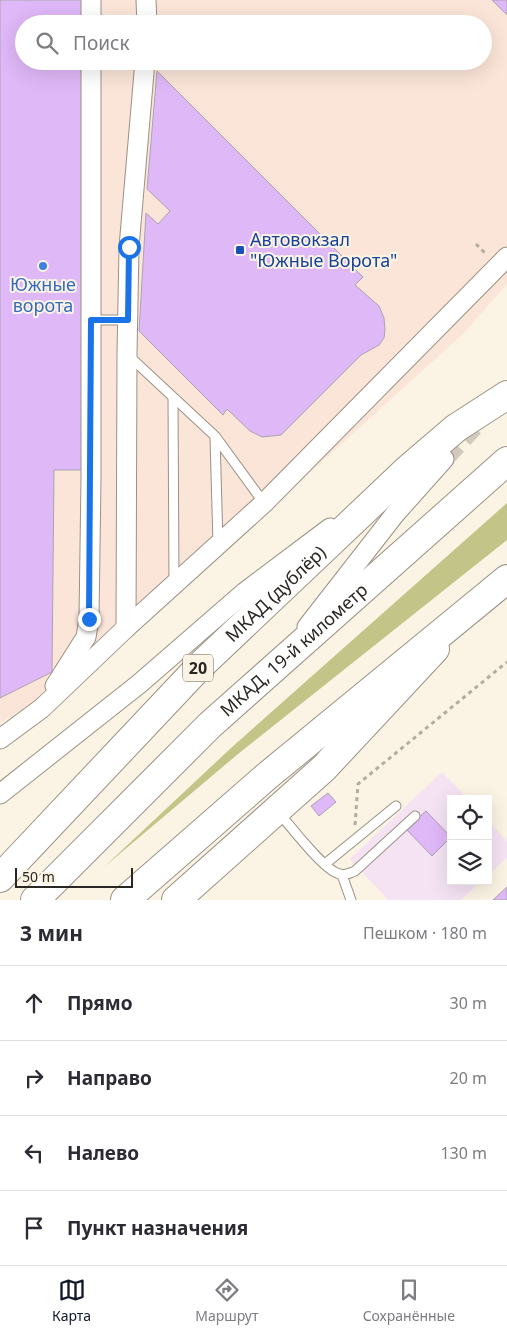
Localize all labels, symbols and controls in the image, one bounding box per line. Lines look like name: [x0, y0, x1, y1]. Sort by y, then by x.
search box: [15, 15, 492, 70]
icon: search: [33, 29, 61, 57]
text: Поиск: [73, 30, 129, 56]
place label: Автовокзал "Южные Ворота": [250, 227, 397, 272]
route start: [118, 236, 141, 259]
marker: Автовокзал "Южные Ворота": [234, 244, 246, 256]
marker: Южные ворота: [37, 260, 49, 272]
place label: Южные ворота: [10, 272, 76, 317]
street label: МКАД (дублёр): [220, 540, 331, 647]
street label: МКАД, 19-й километр: [215, 578, 372, 721]
route end: [78, 608, 101, 631]
road number: 20: [183, 654, 213, 681]
map controls: [447, 795, 492, 885]
button: locate: [447, 795, 492, 840]
button: layers: [447, 840, 492, 885]
scale bar: [15, 865, 132, 888]
text: 50 m: [22, 867, 55, 886]
text: 3 мин: [20, 919, 83, 947]
text: Пешком · 180 m: [363, 922, 487, 944]
icon: ahead: [20, 989, 48, 1017]
text: Прямо: [67, 990, 133, 1016]
text: 30 m: [450, 992, 487, 1014]
icon: right: [20, 1064, 48, 1092]
text: Направо: [67, 1065, 152, 1091]
text: 20 m: [450, 1067, 487, 1089]
icon: left: [20, 1139, 48, 1167]
text: Налево: [67, 1140, 139, 1166]
text: 130 m: [440, 1142, 487, 1164]
icon: arrive: [20, 1214, 48, 1242]
text: Пункт назначения: [67, 1215, 248, 1241]
tab: Карта: [52, 1276, 91, 1325]
tab: Маршрут: [195, 1276, 259, 1325]
tab: Сохранённые: [363, 1276, 455, 1325]

